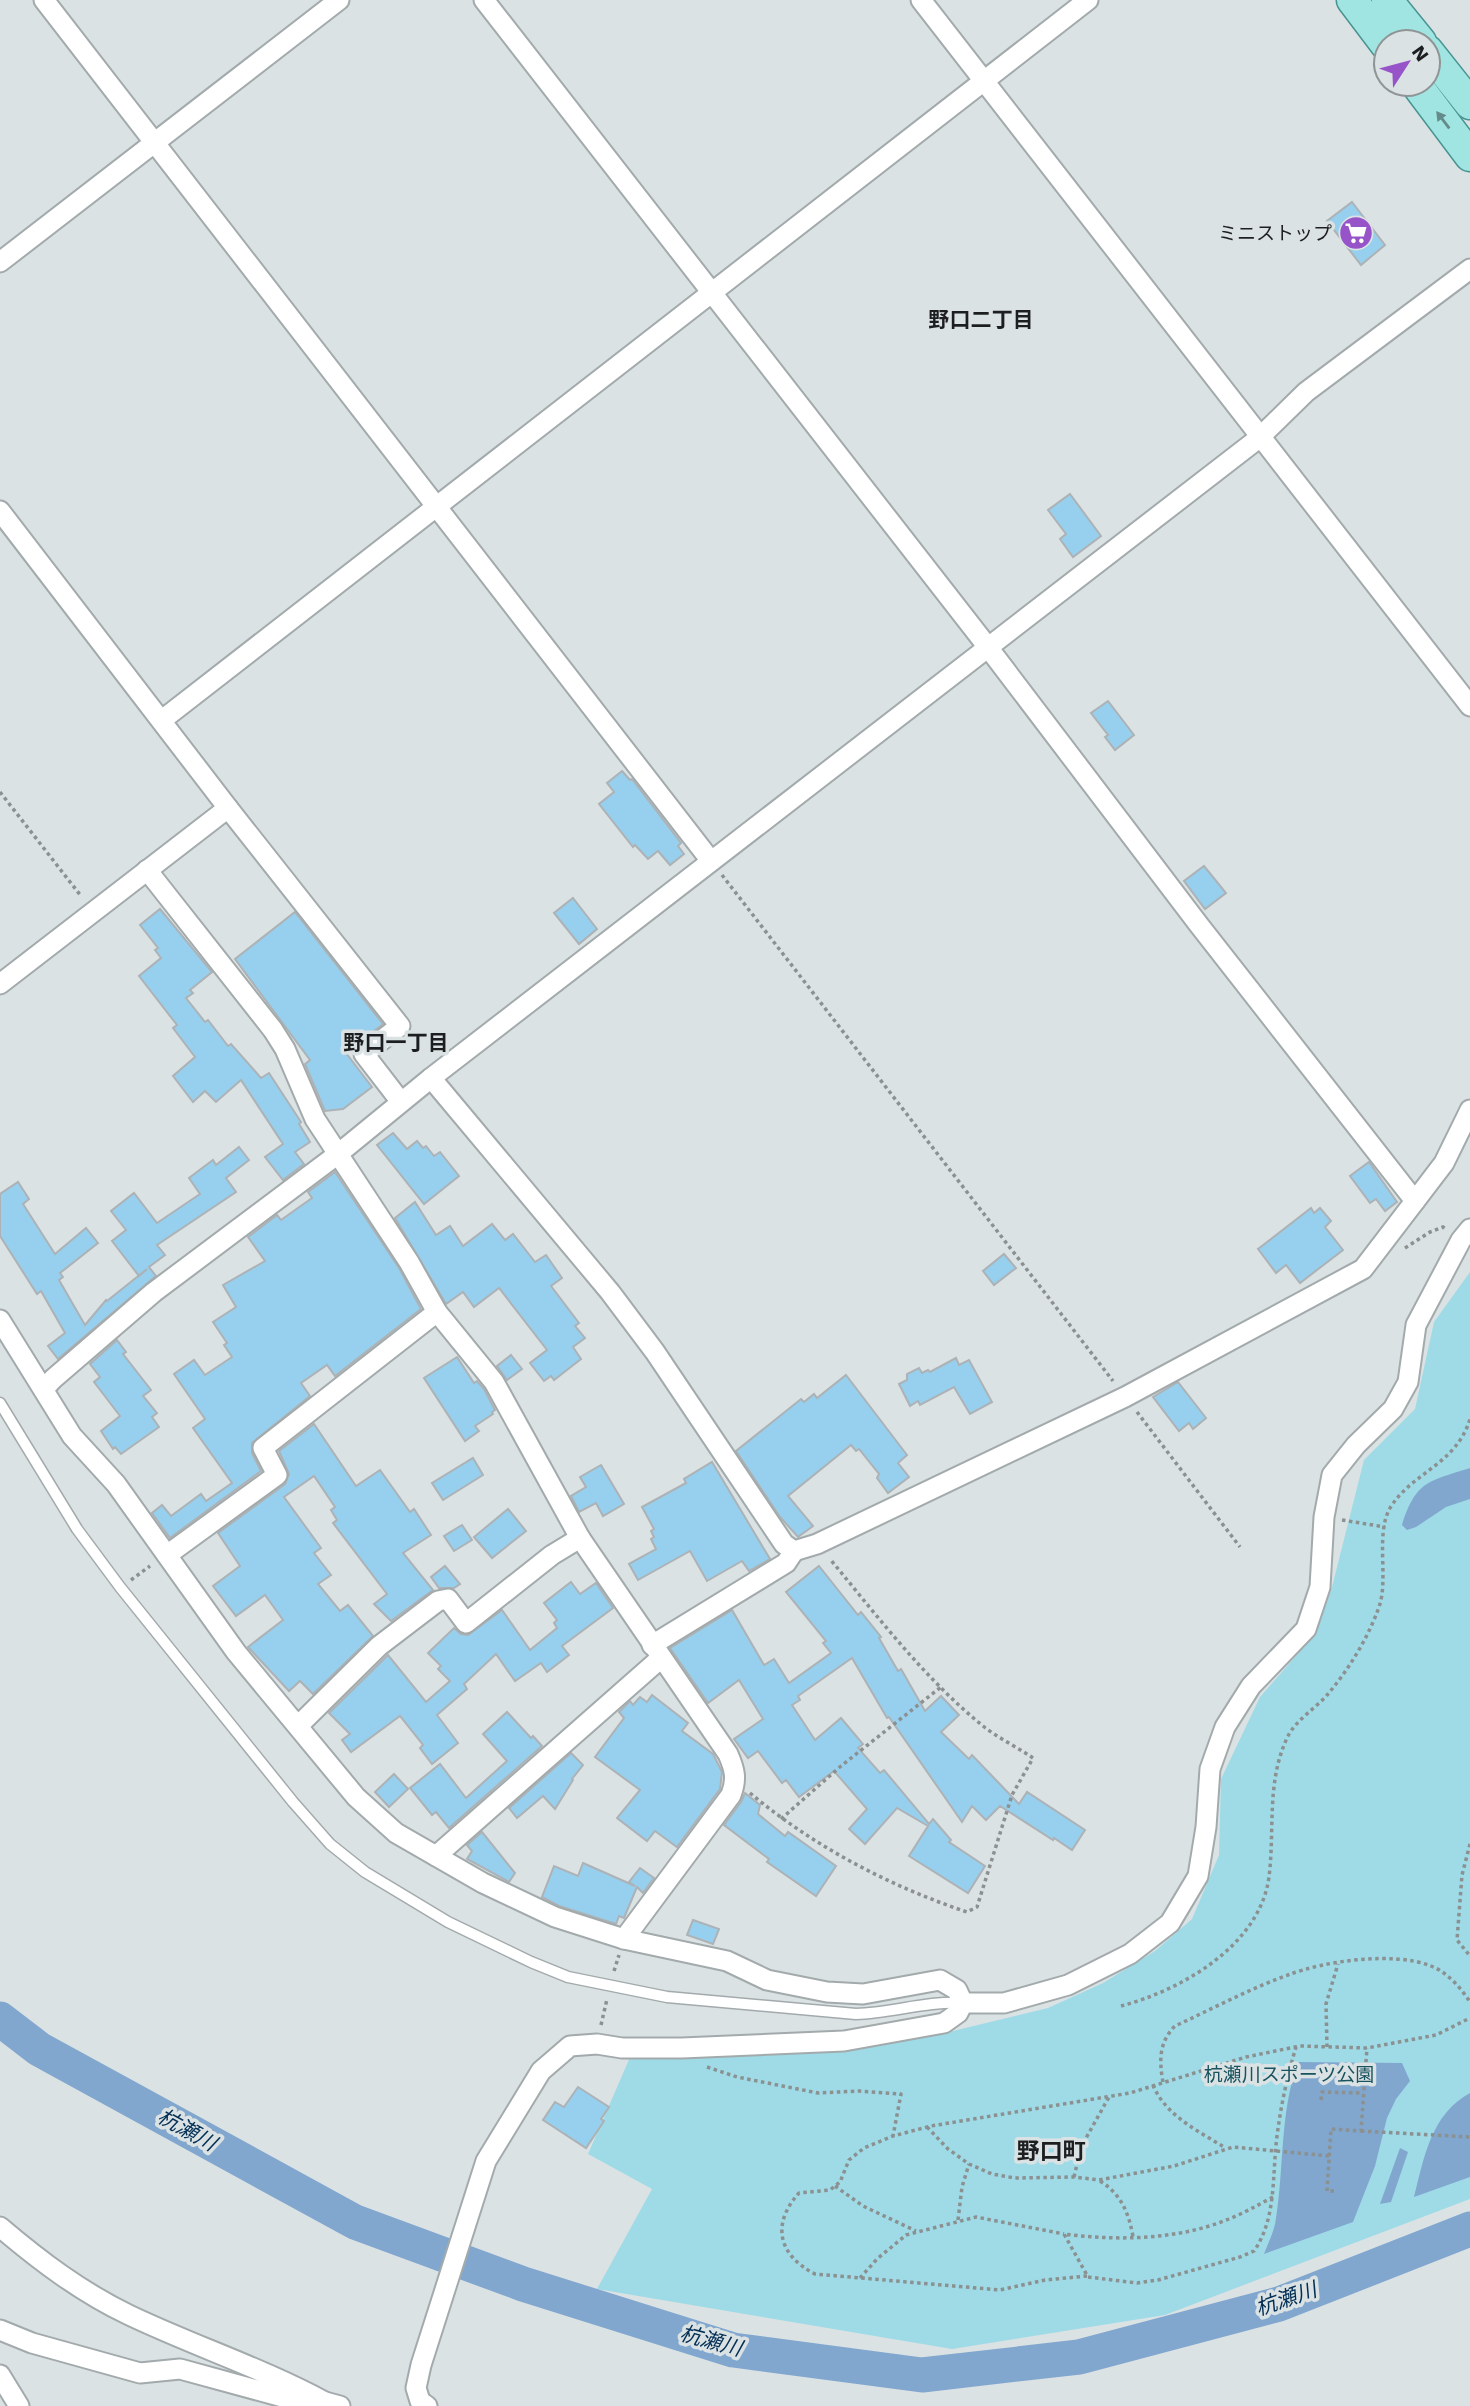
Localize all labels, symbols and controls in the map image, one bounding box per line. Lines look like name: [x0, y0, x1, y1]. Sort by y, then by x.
north arrow: [1372, 28, 1442, 98]
text: N: [1407, 41, 1434, 66]
one-way arrow: [1436, 111, 1450, 129]
supermarket icon: ミニストップ: [1337, 214, 1375, 252]
place label: ミニストップ: [1218, 222, 1332, 245]
district label: 野口二丁目: [929, 307, 1034, 332]
district label: 野口一丁目: [344, 1030, 449, 1055]
park label: 杭瀬川スポーツ公園: [1204, 2063, 1374, 2086]
water label: 杭瀬川: [154, 2103, 223, 2157]
district label: 野口町: [1017, 2138, 1086, 2165]
water label: 杭瀬川: [1252, 2276, 1322, 2321]
water label: 杭瀬川: [677, 2320, 747, 2361]

